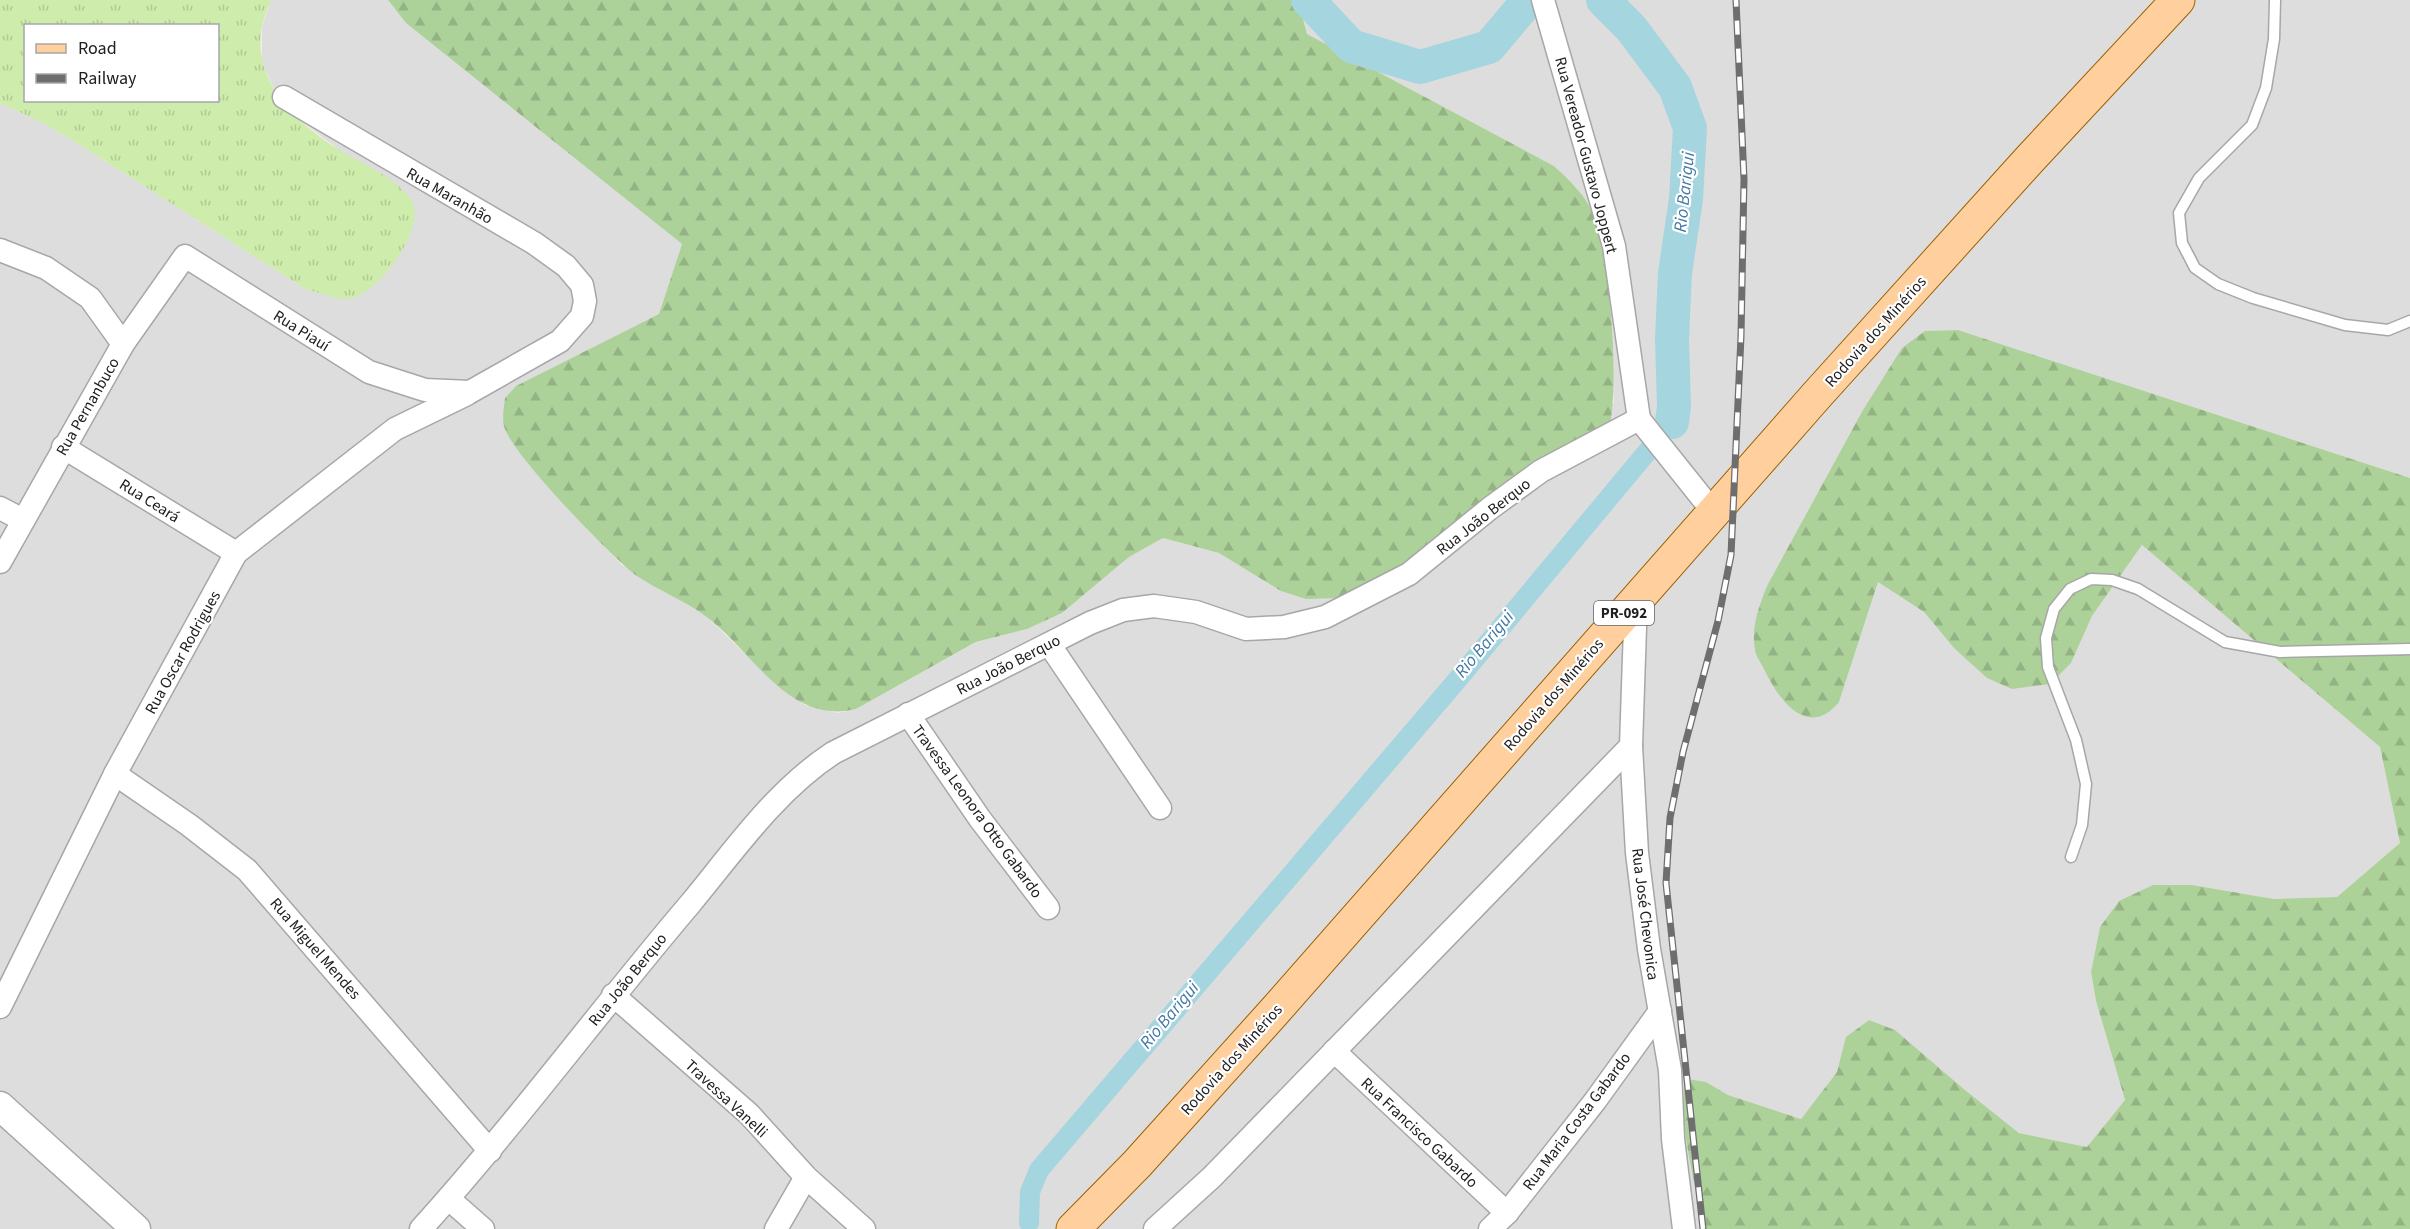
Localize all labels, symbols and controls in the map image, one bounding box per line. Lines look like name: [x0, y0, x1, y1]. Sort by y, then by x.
legend: [24, 24, 219, 102]
text: Road: [78, 36, 117, 61]
street label: Rua Vereador Gustavo Joppert: [1549, 54, 1623, 257]
text: Railway: [78, 66, 137, 91]
water label: Rio Barigui: [1668, 150, 1701, 233]
street label: Rua Maranhão: [402, 162, 497, 229]
street label: Rodovia dos Minérios: [1820, 271, 1932, 392]
street label: Rua Piauí: [269, 305, 335, 357]
street label: Rua Pernanbuco: [51, 353, 125, 460]
street label: Rua João Berquo: [1432, 473, 1535, 561]
street label: Rua Ceará: [115, 474, 184, 528]
street label: Rua Oscar Rodrigues: [140, 587, 226, 718]
road number: PR-092: [1594, 601, 1654, 625]
water label: Rio Barigui: [1449, 605, 1520, 683]
street label: Rua João Berquo: [953, 629, 1064, 701]
street label: Rodovia dos Minérios: [1499, 634, 1609, 756]
street label: Travessa Leonora Otto Gabardo: [907, 720, 1048, 903]
street label: Rua José Chevonica: [1626, 847, 1664, 981]
street label: Rua Miguel Mendes: [265, 893, 366, 1005]
street label: Rua João Berquo: [583, 928, 672, 1031]
water label: Rio Barigui: [1134, 976, 1205, 1054]
street label: Rodovia dos Minérios: [1176, 999, 1288, 1120]
street label: Rua Maria Costa Gabardo: [1518, 1048, 1636, 1195]
street label: Travessa Vanelli: [680, 1055, 773, 1143]
street label: Rua Francisco Gabardo: [1356, 1073, 1483, 1193]

